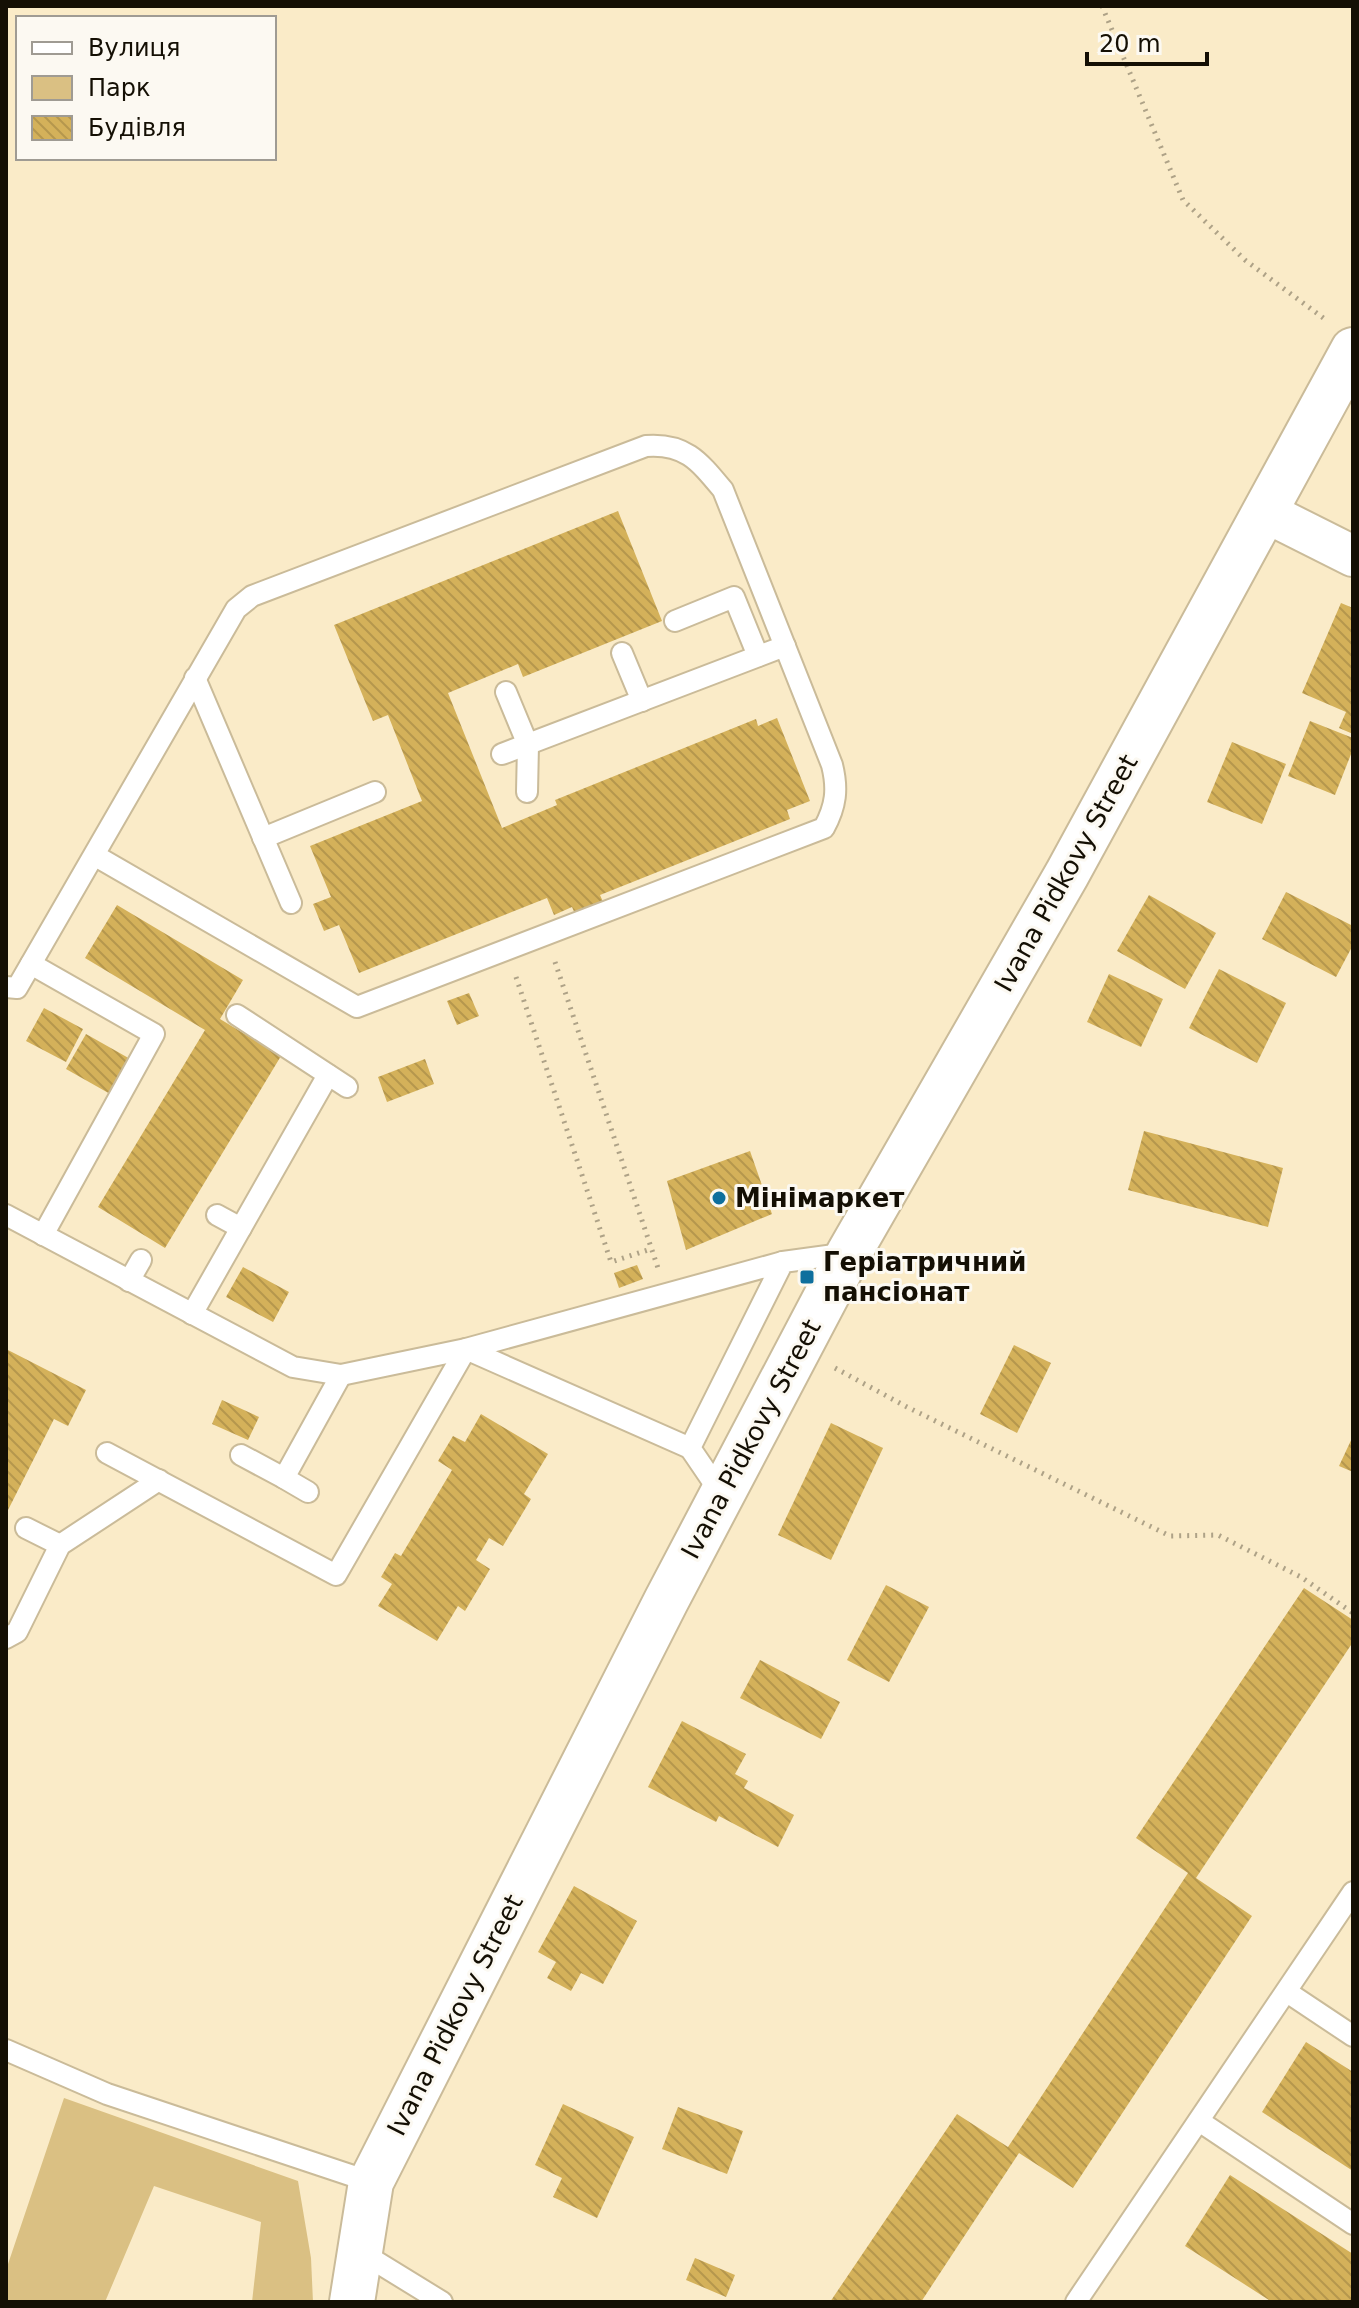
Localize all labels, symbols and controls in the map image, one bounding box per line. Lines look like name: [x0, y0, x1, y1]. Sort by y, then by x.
legend: [16, 16, 276, 160]
scale bar: [1087, 16, 1207, 66]
text: 20 m: [1099, 30, 1161, 58]
text: Вулиця: [88, 34, 180, 62]
text: Парк: [88, 74, 150, 102]
text: Будівля: [88, 114, 186, 142]
street label: Ivana Pidkovy Street: [988, 749, 1144, 997]
place label: Мінімаркет: [735, 1183, 904, 1213]
marker: Мінімаркет: [710, 1189, 728, 1207]
place label: Геріатричний пансіонат: [823, 1247, 1026, 1307]
marker: Геріатричний пансіонат: [798, 1268, 816, 1286]
street label: Ivana Pidkovy Street: [675, 1314, 827, 1564]
street label: Ivana Pidkovy Street: [381, 1889, 529, 2141]

